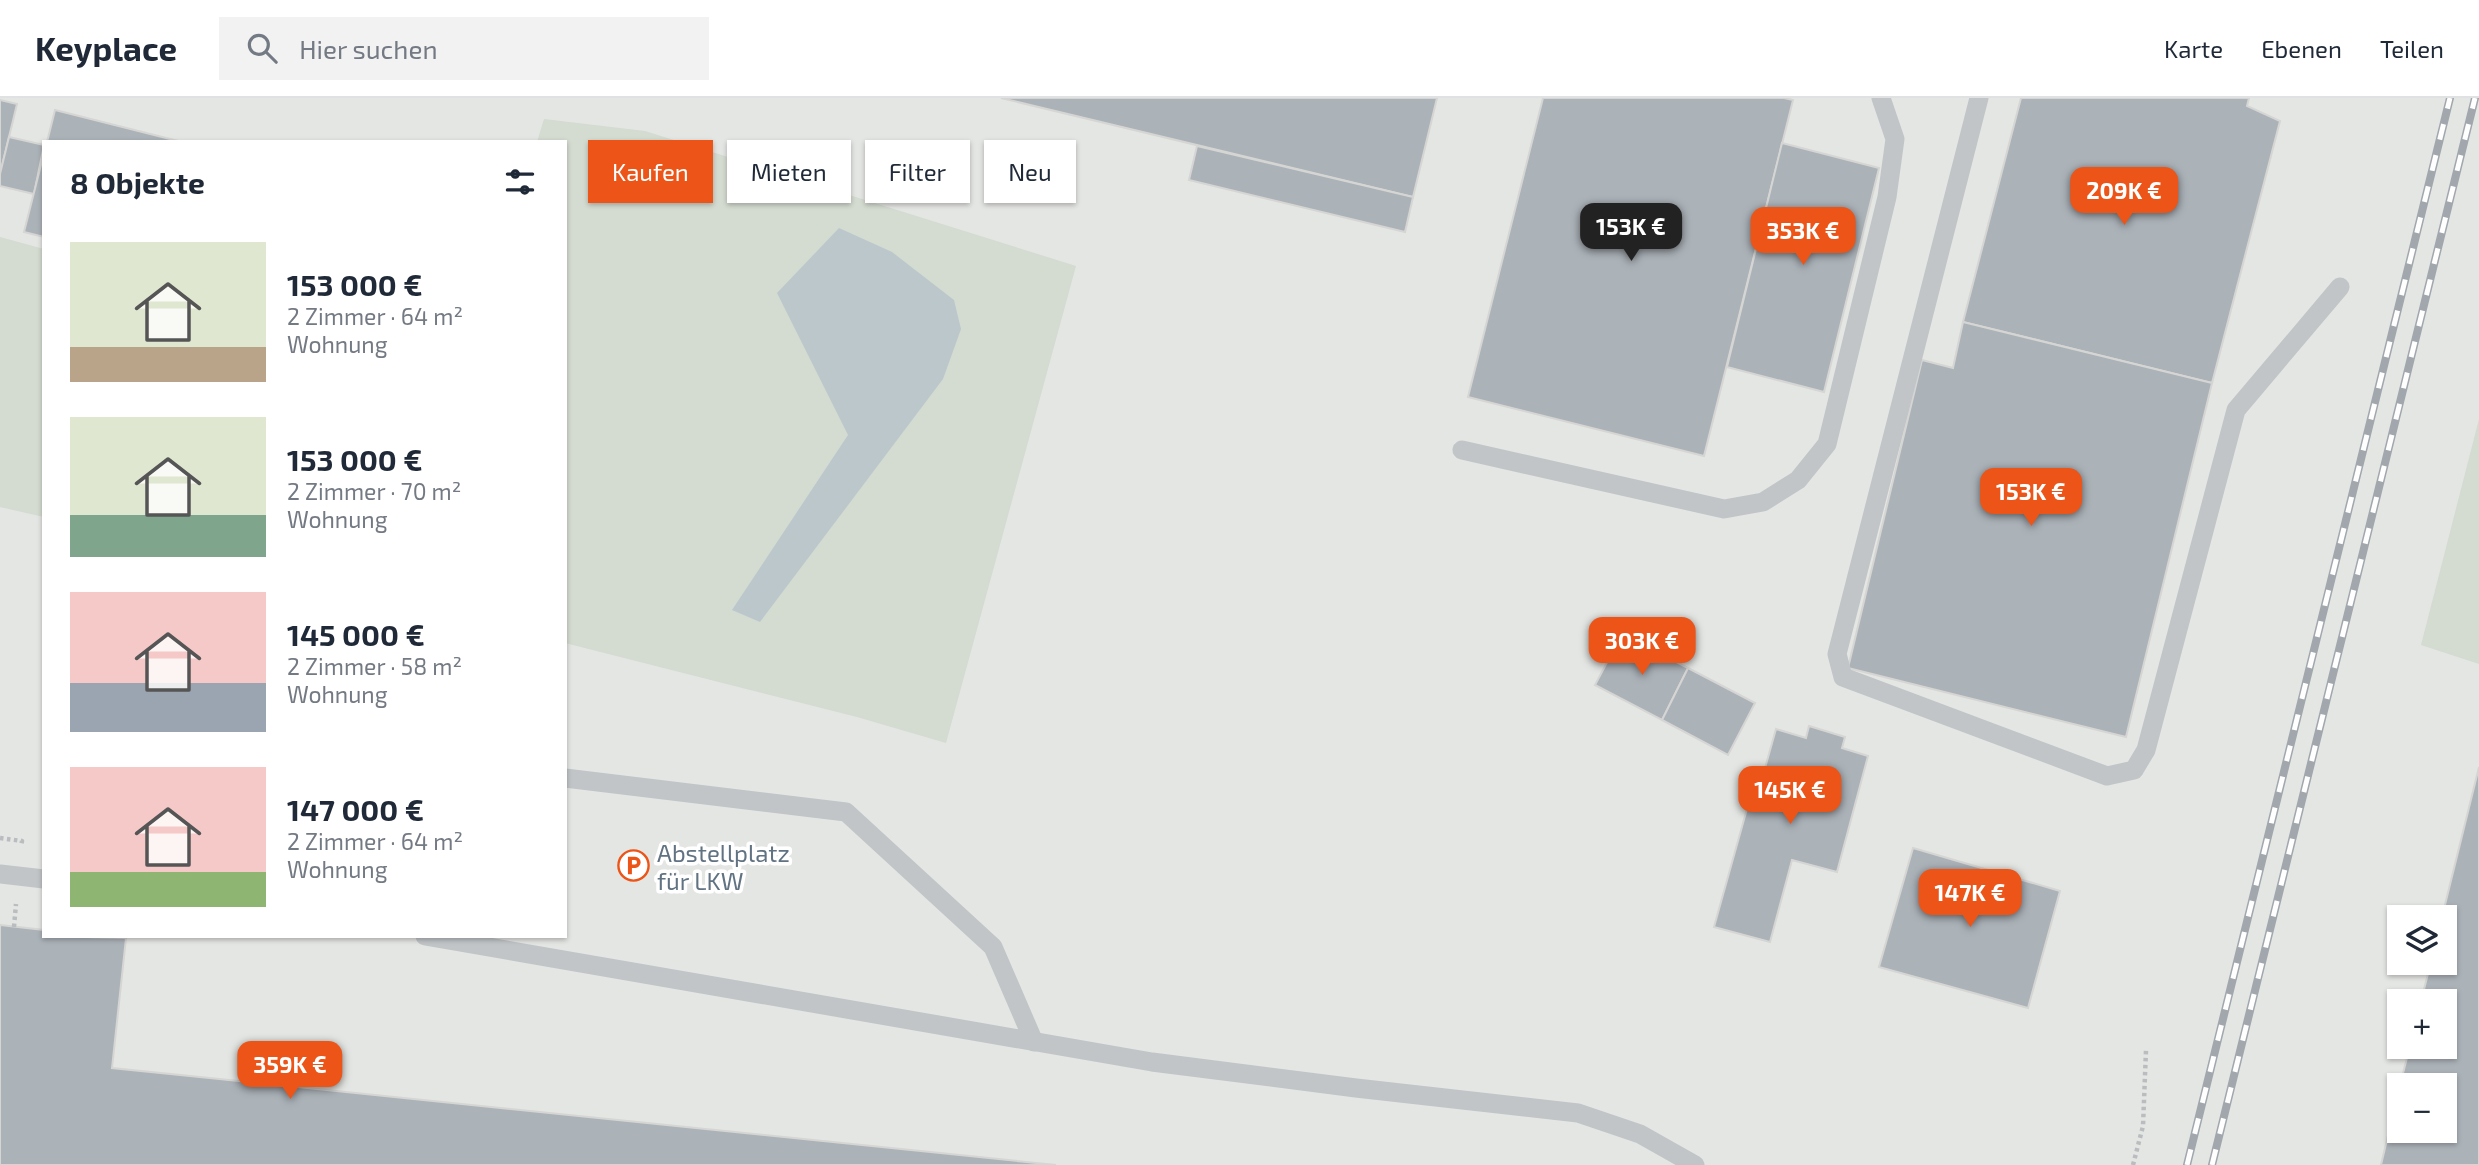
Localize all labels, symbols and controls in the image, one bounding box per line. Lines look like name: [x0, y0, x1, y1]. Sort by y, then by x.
search box: [219, 17, 709, 80]
text: Keyplace: [35, 28, 177, 68]
icon: search: [243, 29, 281, 67]
text: Hier suchen: [299, 33, 438, 64]
text: Karte: [2164, 34, 2223, 63]
text: Ebenen: [2261, 34, 2342, 63]
text: Teilen: [2380, 34, 2444, 63]
chip: Kaufen: [588, 140, 713, 203]
chip: Mieten: [727, 140, 851, 203]
chip: Filter: [865, 140, 970, 203]
chip: Neu: [984, 140, 1076, 203]
icon: filters: [501, 163, 539, 201]
text: 8 Objekte: [70, 164, 205, 200]
pin: 209K €: [2067, 167, 2181, 227]
text: 209K €: [2086, 176, 2162, 204]
pin: 153K €: [1574, 204, 1688, 263]
pin: 353K €: [1746, 208, 1860, 267]
text: 153K €: [1596, 212, 1666, 240]
text: 353K €: [1767, 216, 1839, 244]
text: 153 000 €: [287, 266, 423, 302]
icon: home: [126, 270, 210, 354]
text: 2 Zimmer · 64 m²: [287, 302, 463, 330]
text: Wohnung: [287, 330, 388, 358]
text: 153 000 €: [287, 441, 423, 477]
icon: home: [126, 445, 210, 529]
pin: 153K €: [1974, 468, 2088, 528]
text: 2 Zimmer · 70 m²: [287, 477, 461, 505]
text: 153K €: [1996, 477, 2066, 505]
text: Wohnung: [287, 505, 388, 533]
text: 145 000 €: [287, 616, 425, 652]
pin: 303K €: [1585, 618, 1699, 677]
icon: home: [126, 620, 210, 704]
text: 303K €: [1605, 626, 1679, 654]
text: 2 Zimmer · 58 m²: [287, 652, 462, 680]
text: Wohnung: [287, 680, 388, 708]
pin: 145K €: [1733, 766, 1847, 826]
text: 145K €: [1754, 775, 1826, 803]
text: 147 000 €: [287, 791, 424, 827]
icon: home: [126, 795, 210, 879]
text: 2 Zimmer · 64 m²: [287, 827, 463, 855]
place label: Abstellplatz für LKW: [657, 838, 790, 895]
parking icon: Abstellplatz für LKW: [617, 849, 651, 883]
text: Wohnung: [287, 855, 388, 883]
pin: 147K €: [1913, 870, 2027, 929]
text: 147K €: [1935, 878, 2005, 906]
map controls: [2387, 905, 2457, 1143]
button: layers: [2387, 905, 2457, 975]
button: +: [2387, 989, 2457, 1059]
pin: 359K €: [233, 1042, 347, 1101]
text: 359K €: [253, 1050, 327, 1078]
button: −: [2387, 1073, 2457, 1143]

